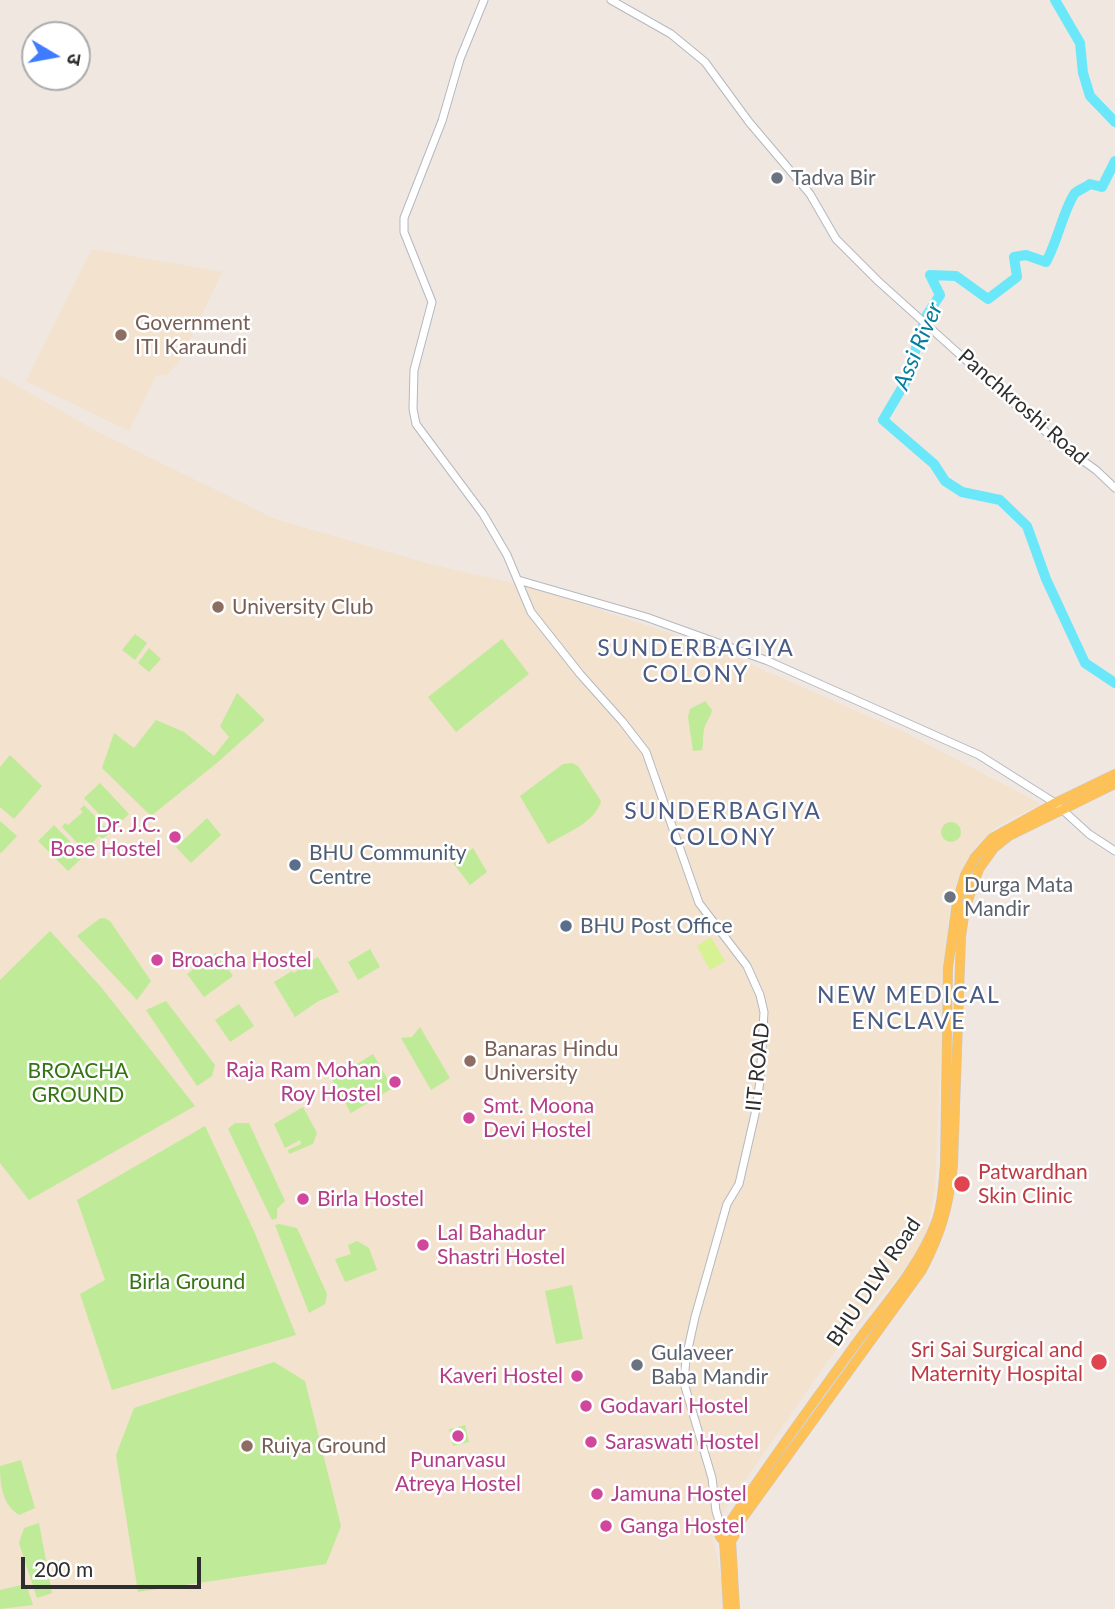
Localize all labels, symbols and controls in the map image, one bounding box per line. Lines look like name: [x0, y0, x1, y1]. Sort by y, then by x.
north arrow: [21, 21, 91, 91]
text: उ: [63, 52, 87, 67]
place label: Tadva Bir: [791, 165, 876, 191]
marker: Tadva Bir: [769, 170, 785, 186]
water label: Assi River: [887, 298, 949, 394]
place label: Government ITI Karaundi: [135, 310, 250, 360]
marker: Government ITI Karaundi: [113, 327, 129, 343]
street label: Panchkroshi Road: [953, 344, 1093, 470]
place label: University Club: [232, 594, 373, 620]
marker: University Club: [210, 599, 226, 615]
district label: SUNDERBAGIYA COLONY: [599, 635, 793, 689]
district label: SUNDERBAGIYA COLONY: [626, 798, 820, 852]
place label: Dr. J.C. Bose Hostel: [50, 812, 161, 862]
marker: Dr. J.C. Bose Hostel: [167, 829, 183, 845]
place label: BHU Community Centre: [309, 840, 467, 890]
marker: BHU Community Centre: [287, 857, 303, 873]
place label: Durga Mata Mandir: [964, 872, 1073, 922]
marker: Durga Mata Mandir: [942, 889, 958, 905]
place label: BHU Post Office: [580, 913, 733, 939]
marker: BHU Post Office: [558, 918, 574, 934]
place label: Broacha Hostel: [171, 947, 312, 973]
marker: Broacha Hostel: [149, 952, 165, 968]
district label: NEW MEDICAL ENCLAVE: [818, 982, 1000, 1036]
street label: IIT ROAD: [741, 1021, 775, 1113]
place label: Banaras Hindu University: [484, 1036, 618, 1086]
marker: Banaras Hindu University: [462, 1053, 478, 1069]
place label: Raja Ram Mohan Roy Hostel: [226, 1057, 381, 1107]
park label: BROACHA GROUND: [27, 1058, 129, 1108]
marker: Raja Ram Mohan Roy Hostel: [387, 1074, 403, 1090]
place label: Smt. Moona Devi Hostel: [483, 1093, 594, 1143]
marker: Smt. Moona Devi Hostel: [461, 1110, 477, 1126]
place label: Patwardhan Skin Clinic: [978, 1159, 1088, 1209]
marker: Patwardhan Skin Clinic: [952, 1174, 972, 1194]
place label: Birla Hostel: [317, 1186, 424, 1212]
marker: Birla Hostel: [295, 1191, 311, 1207]
street label: BHU DLW Road: [822, 1213, 926, 1351]
place label: Lal Bahadur Shastri Hostel: [437, 1220, 565, 1270]
marker: Lal Bahadur Shastri Hostel: [415, 1237, 431, 1253]
park label: Birla Ground: [129, 1269, 245, 1295]
place label: Sri Sai Surgical and Maternity Hospital: [910, 1337, 1083, 1387]
place label: Gulaveer Baba Mandir: [651, 1340, 768, 1390]
marker: Sri Sai Surgical and Maternity Hospital: [1089, 1352, 1109, 1372]
marker: Gulaveer Baba Mandir: [629, 1357, 645, 1373]
place label: Kaveri Hostel: [439, 1363, 563, 1389]
marker: Kaveri Hostel: [569, 1368, 585, 1384]
place label: Godavari Hostel: [600, 1393, 748, 1419]
marker: Godavari Hostel: [578, 1398, 594, 1414]
marker: Punarvasu Atreya Hostel: [450, 1428, 466, 1444]
place label: Saraswati Hostel: [605, 1429, 759, 1455]
place label: Ruiya Ground: [261, 1433, 386, 1459]
marker: Saraswati Hostel: [583, 1434, 599, 1450]
marker: Ruiya Ground: [239, 1438, 255, 1454]
place label: Punarvasu Atreya Hostel: [395, 1447, 521, 1497]
place label: Jamuna Hostel: [611, 1481, 747, 1507]
marker: Jamuna Hostel: [589, 1486, 605, 1502]
place label: Ganga Hostel: [620, 1513, 744, 1539]
marker: Ganga Hostel: [598, 1518, 614, 1534]
scale bar: [24, 1542, 205, 1586]
text: 200 m: [34, 1556, 93, 1581]

